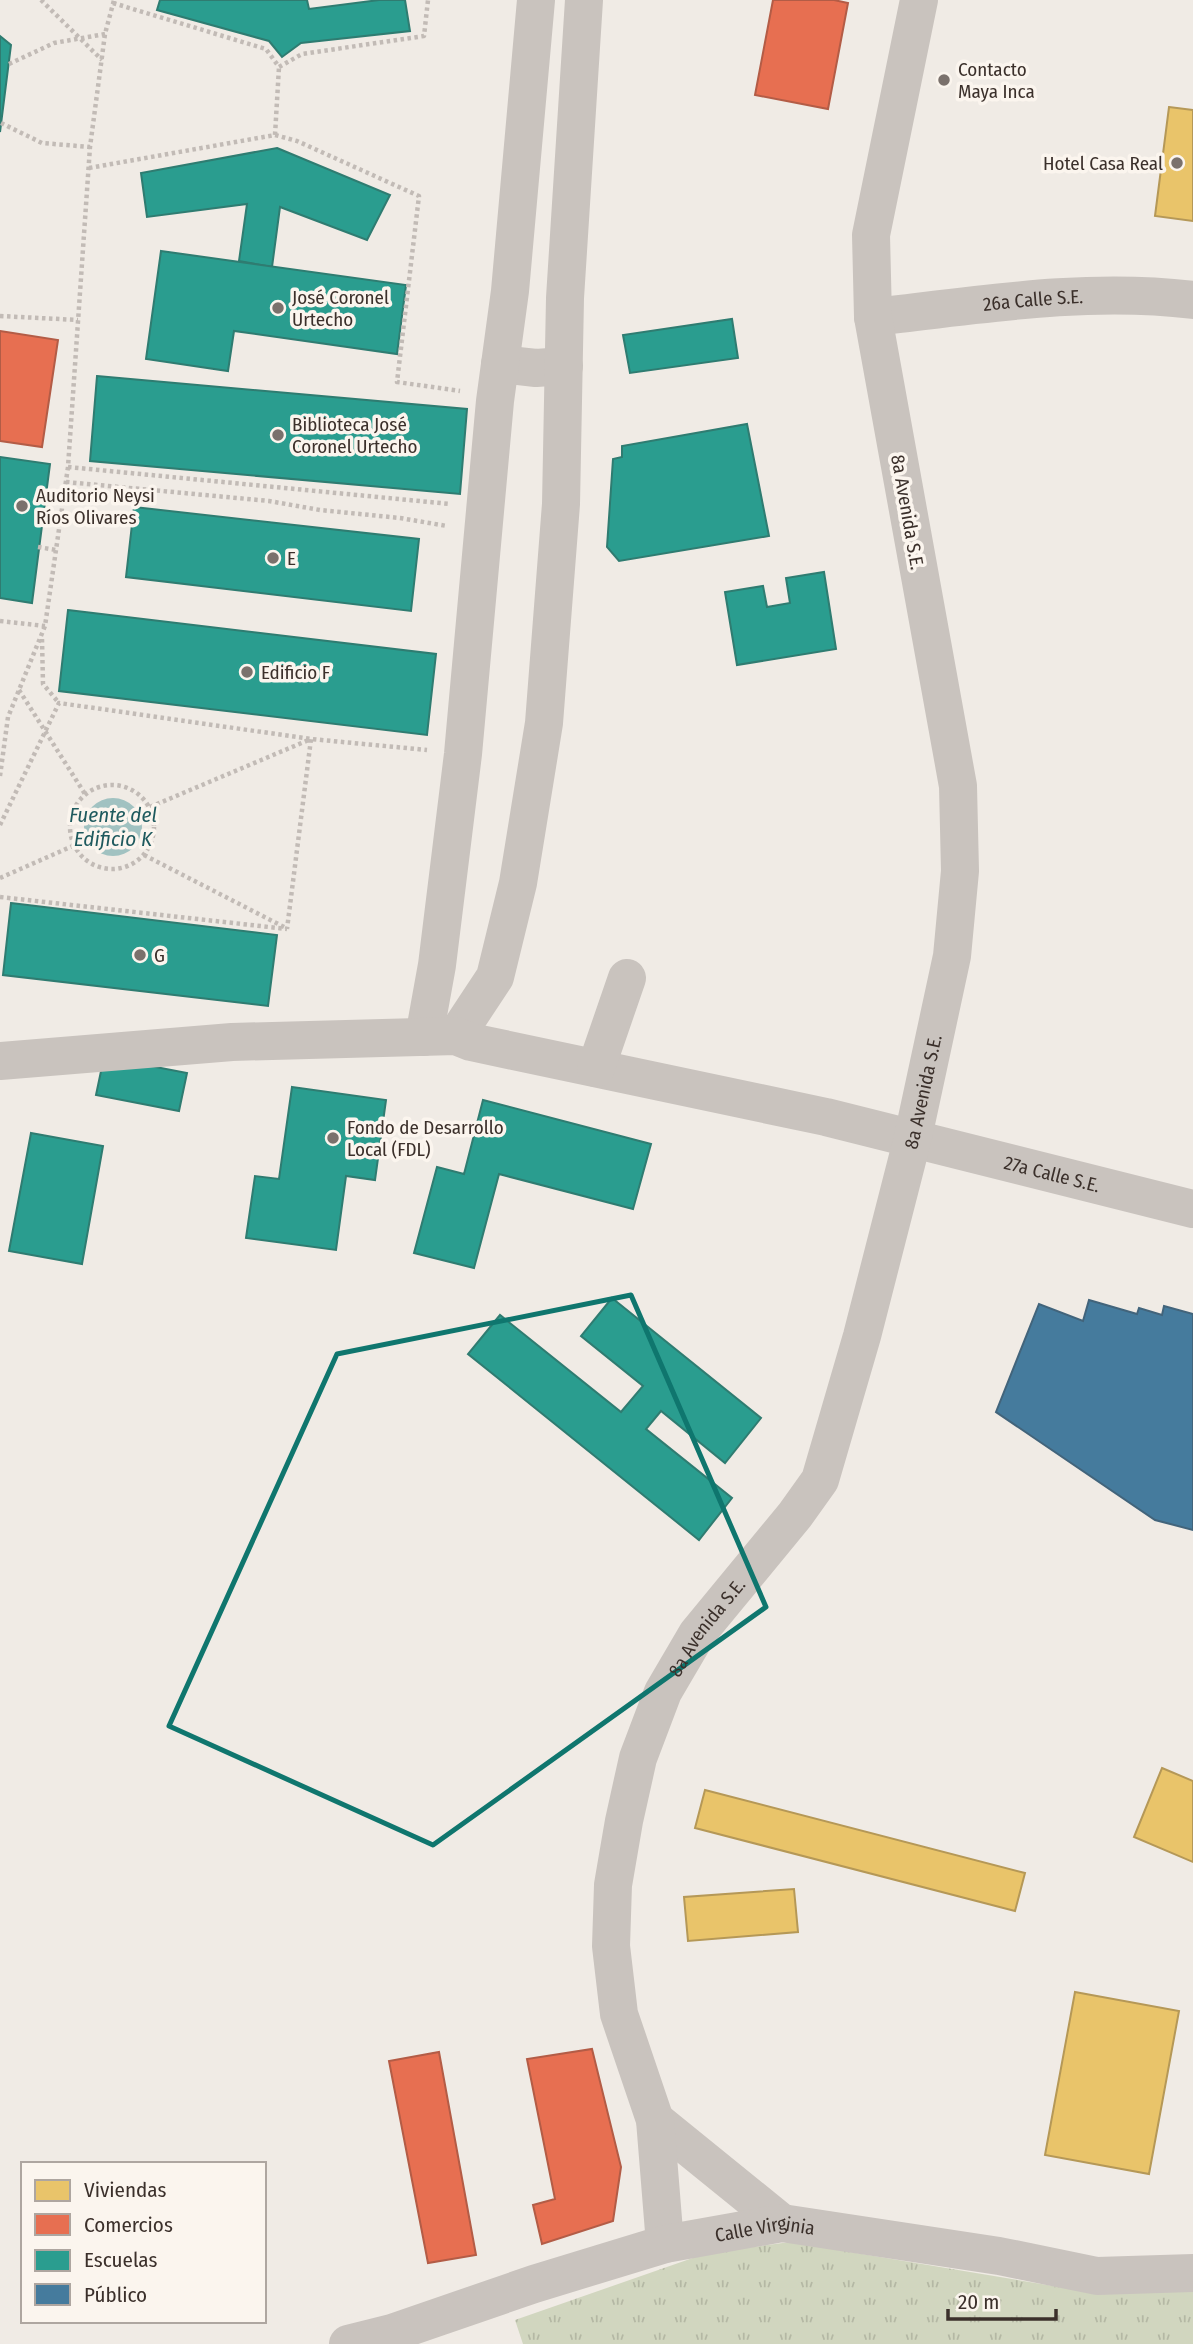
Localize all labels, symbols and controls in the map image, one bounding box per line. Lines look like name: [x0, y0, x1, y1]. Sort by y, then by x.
place label: Contacto Maya Inca: [958, 58, 1035, 103]
marker: Contacto Maya Inca: [936, 72, 952, 88]
place label: Hotel Casa Real: [1043, 152, 1163, 175]
marker: Hotel Casa Real: [1169, 155, 1185, 171]
street label: 26a Calle S.E.: [982, 285, 1084, 316]
place label: José Coronel Urtecho: [292, 286, 389, 331]
marker: José Coronel Urtecho: [270, 300, 286, 316]
place label: Biblioteca José Coronel Urtecho: [292, 413, 418, 458]
marker: Biblioteca José Coronel Urtecho: [270, 427, 286, 443]
street label: 8a Avenida S.E.: [886, 453, 929, 571]
place label: Auditorio Neysi Ríos Olivares: [36, 484, 155, 529]
marker: Auditorio Neysi Ríos Olivares: [14, 498, 30, 514]
place label: E: [287, 547, 296, 570]
marker: E: [265, 550, 281, 566]
place label: Edificio F: [261, 661, 330, 684]
marker: Edificio F: [239, 664, 255, 680]
water label: Fuente del Edificio K: [69, 802, 157, 852]
place label: G: [154, 944, 165, 967]
marker: G: [132, 947, 148, 963]
street label: 8a Avenida S.E.: [899, 1033, 947, 1151]
place label: Fondo de Desarrollo Local (FDL): [347, 1116, 504, 1161]
marker: Fondo de Desarrollo Local (FDL): [325, 1130, 341, 1146]
street label: 27a Calle S.E.: [1002, 1151, 1102, 1197]
street label: 8a Avenida S.E.: [664, 1574, 750, 1681]
legend: [21, 2162, 266, 2323]
text: Viviendas: [84, 2177, 166, 2203]
street label: Calle Virginia: [713, 2211, 816, 2247]
text: Comercios: [84, 2212, 173, 2238]
text: Escuelas: [84, 2247, 157, 2273]
scale bar: [948, 2278, 1056, 2322]
text: Público: [84, 2282, 147, 2308]
text: 20 m: [958, 2289, 999, 2315]

